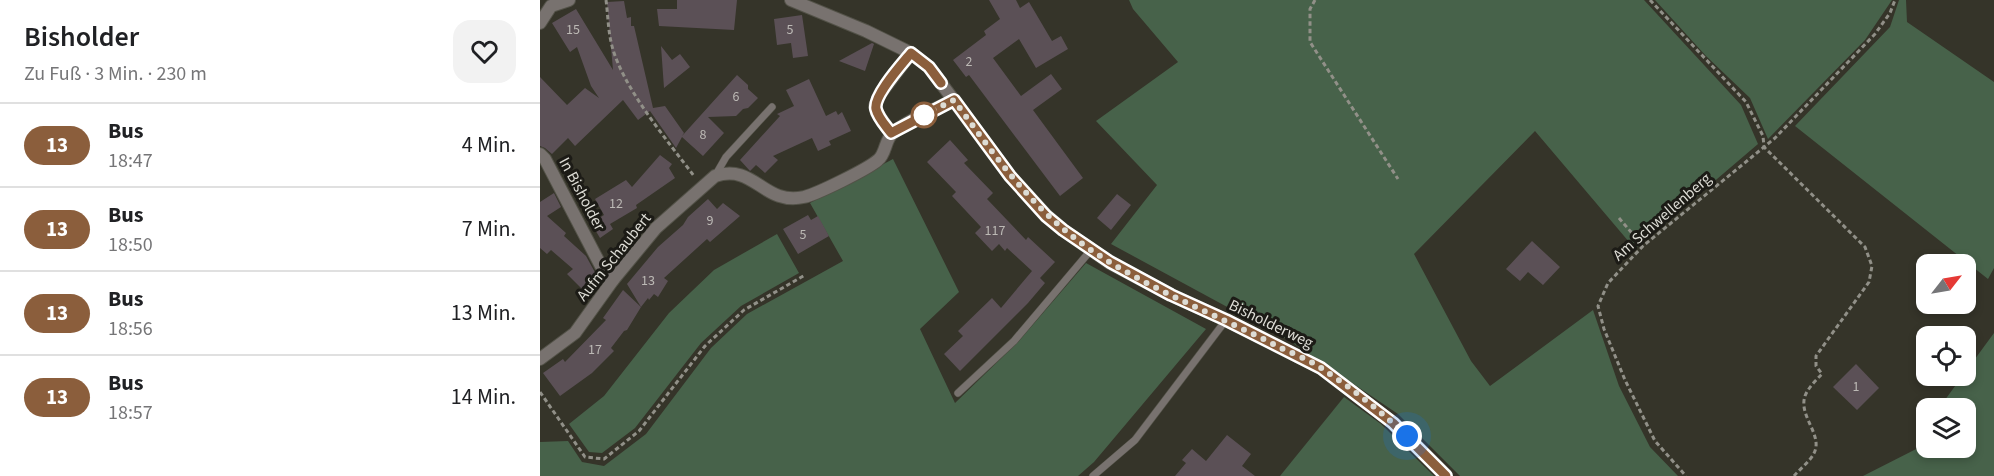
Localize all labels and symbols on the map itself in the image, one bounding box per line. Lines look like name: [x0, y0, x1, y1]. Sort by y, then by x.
house number: 15: [566, 20, 580, 40]
house number: 5: [787, 20, 794, 40]
house number: 2: [966, 52, 973, 72]
house number: 6: [733, 87, 740, 107]
unlabelled marker: [911, 102, 937, 128]
house number: 8: [700, 125, 707, 145]
street label: In Bisholder: [553, 153, 611, 235]
street label: Am Schwellenberg: [1608, 168, 1716, 266]
house number: 12: [609, 194, 623, 214]
street label: Aufm Schaubert: [572, 208, 657, 306]
house number: 9: [707, 211, 714, 231]
house number: 117: [985, 221, 1005, 241]
house number: 5: [800, 225, 807, 245]
north arrow: [1916, 254, 1976, 314]
house number: 13: [641, 271, 655, 291]
street label: Bisholderweg: [1225, 294, 1317, 354]
house number: 17: [588, 340, 602, 360]
house number: 1: [1853, 377, 1860, 397]
your location: [1392, 421, 1422, 451]

